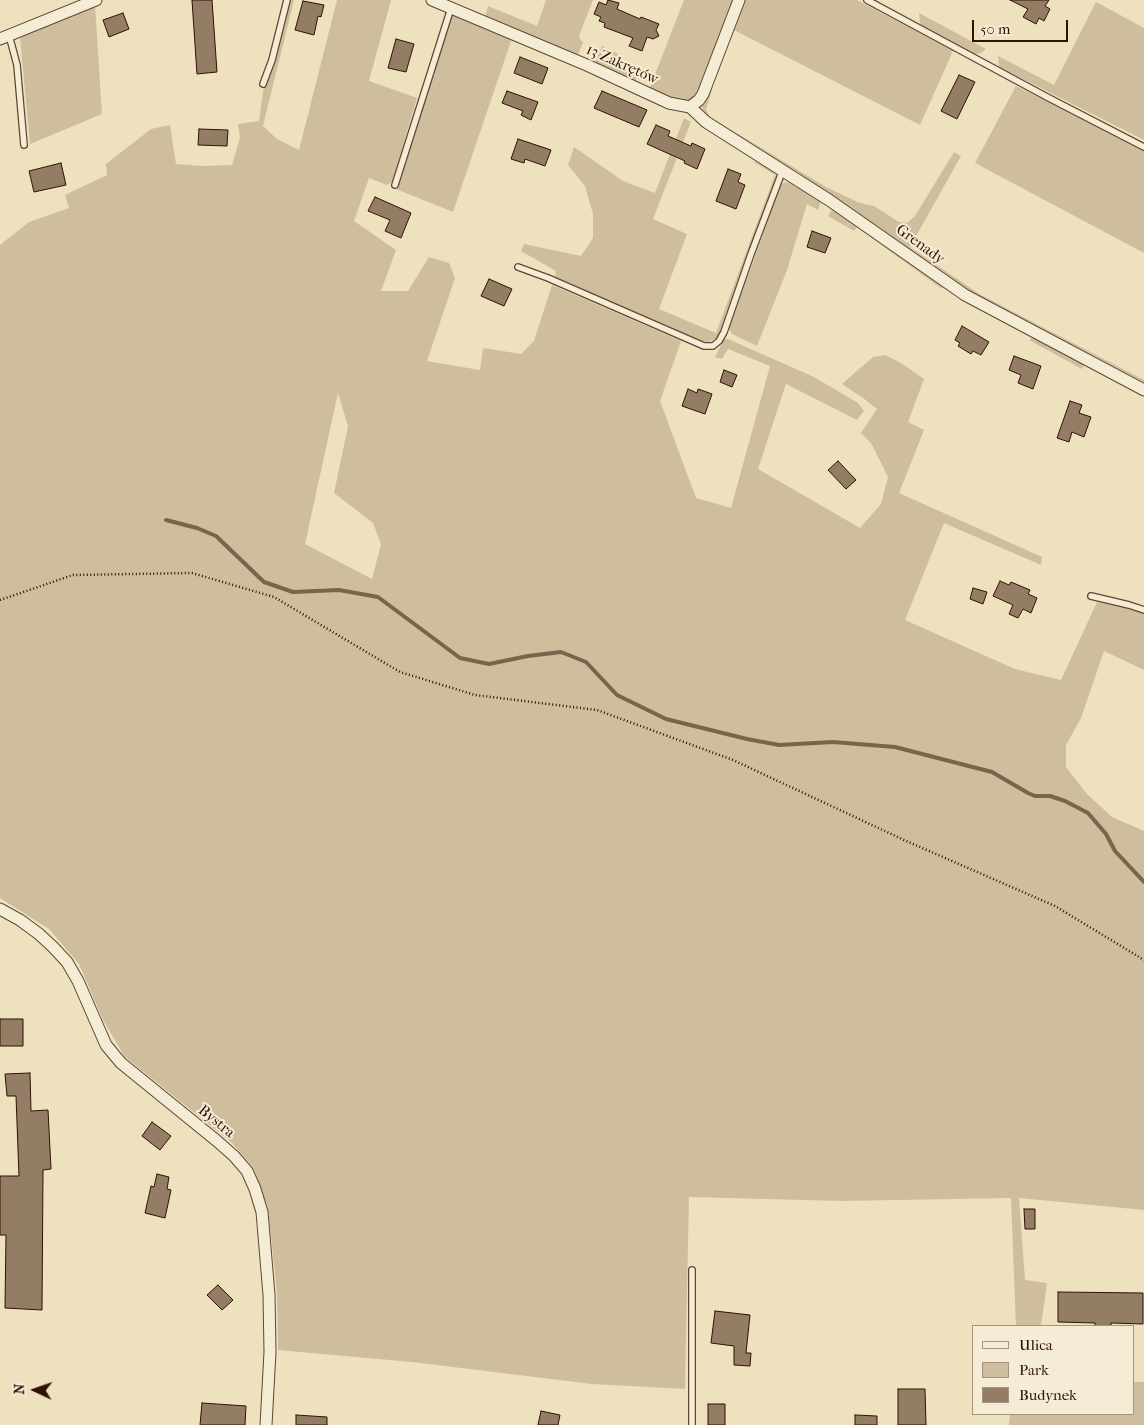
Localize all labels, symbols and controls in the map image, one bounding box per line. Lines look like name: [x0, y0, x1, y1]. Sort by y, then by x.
scale bar: [974, 10, 1070, 42]
text: 50 m: [980, 20, 1010, 38]
street label: 13 Zakrętów: [583, 41, 661, 89]
street label: Grenady: [892, 221, 948, 269]
street label: Bystra: [194, 1102, 238, 1142]
legend: [972, 1325, 1134, 1415]
text: Ulica: [1019, 1336, 1053, 1354]
text: Park: [1019, 1361, 1049, 1379]
north arrow: [10, 1365, 60, 1415]
text: N: [11, 1383, 28, 1395]
text: Budynek: [1019, 1386, 1077, 1404]

